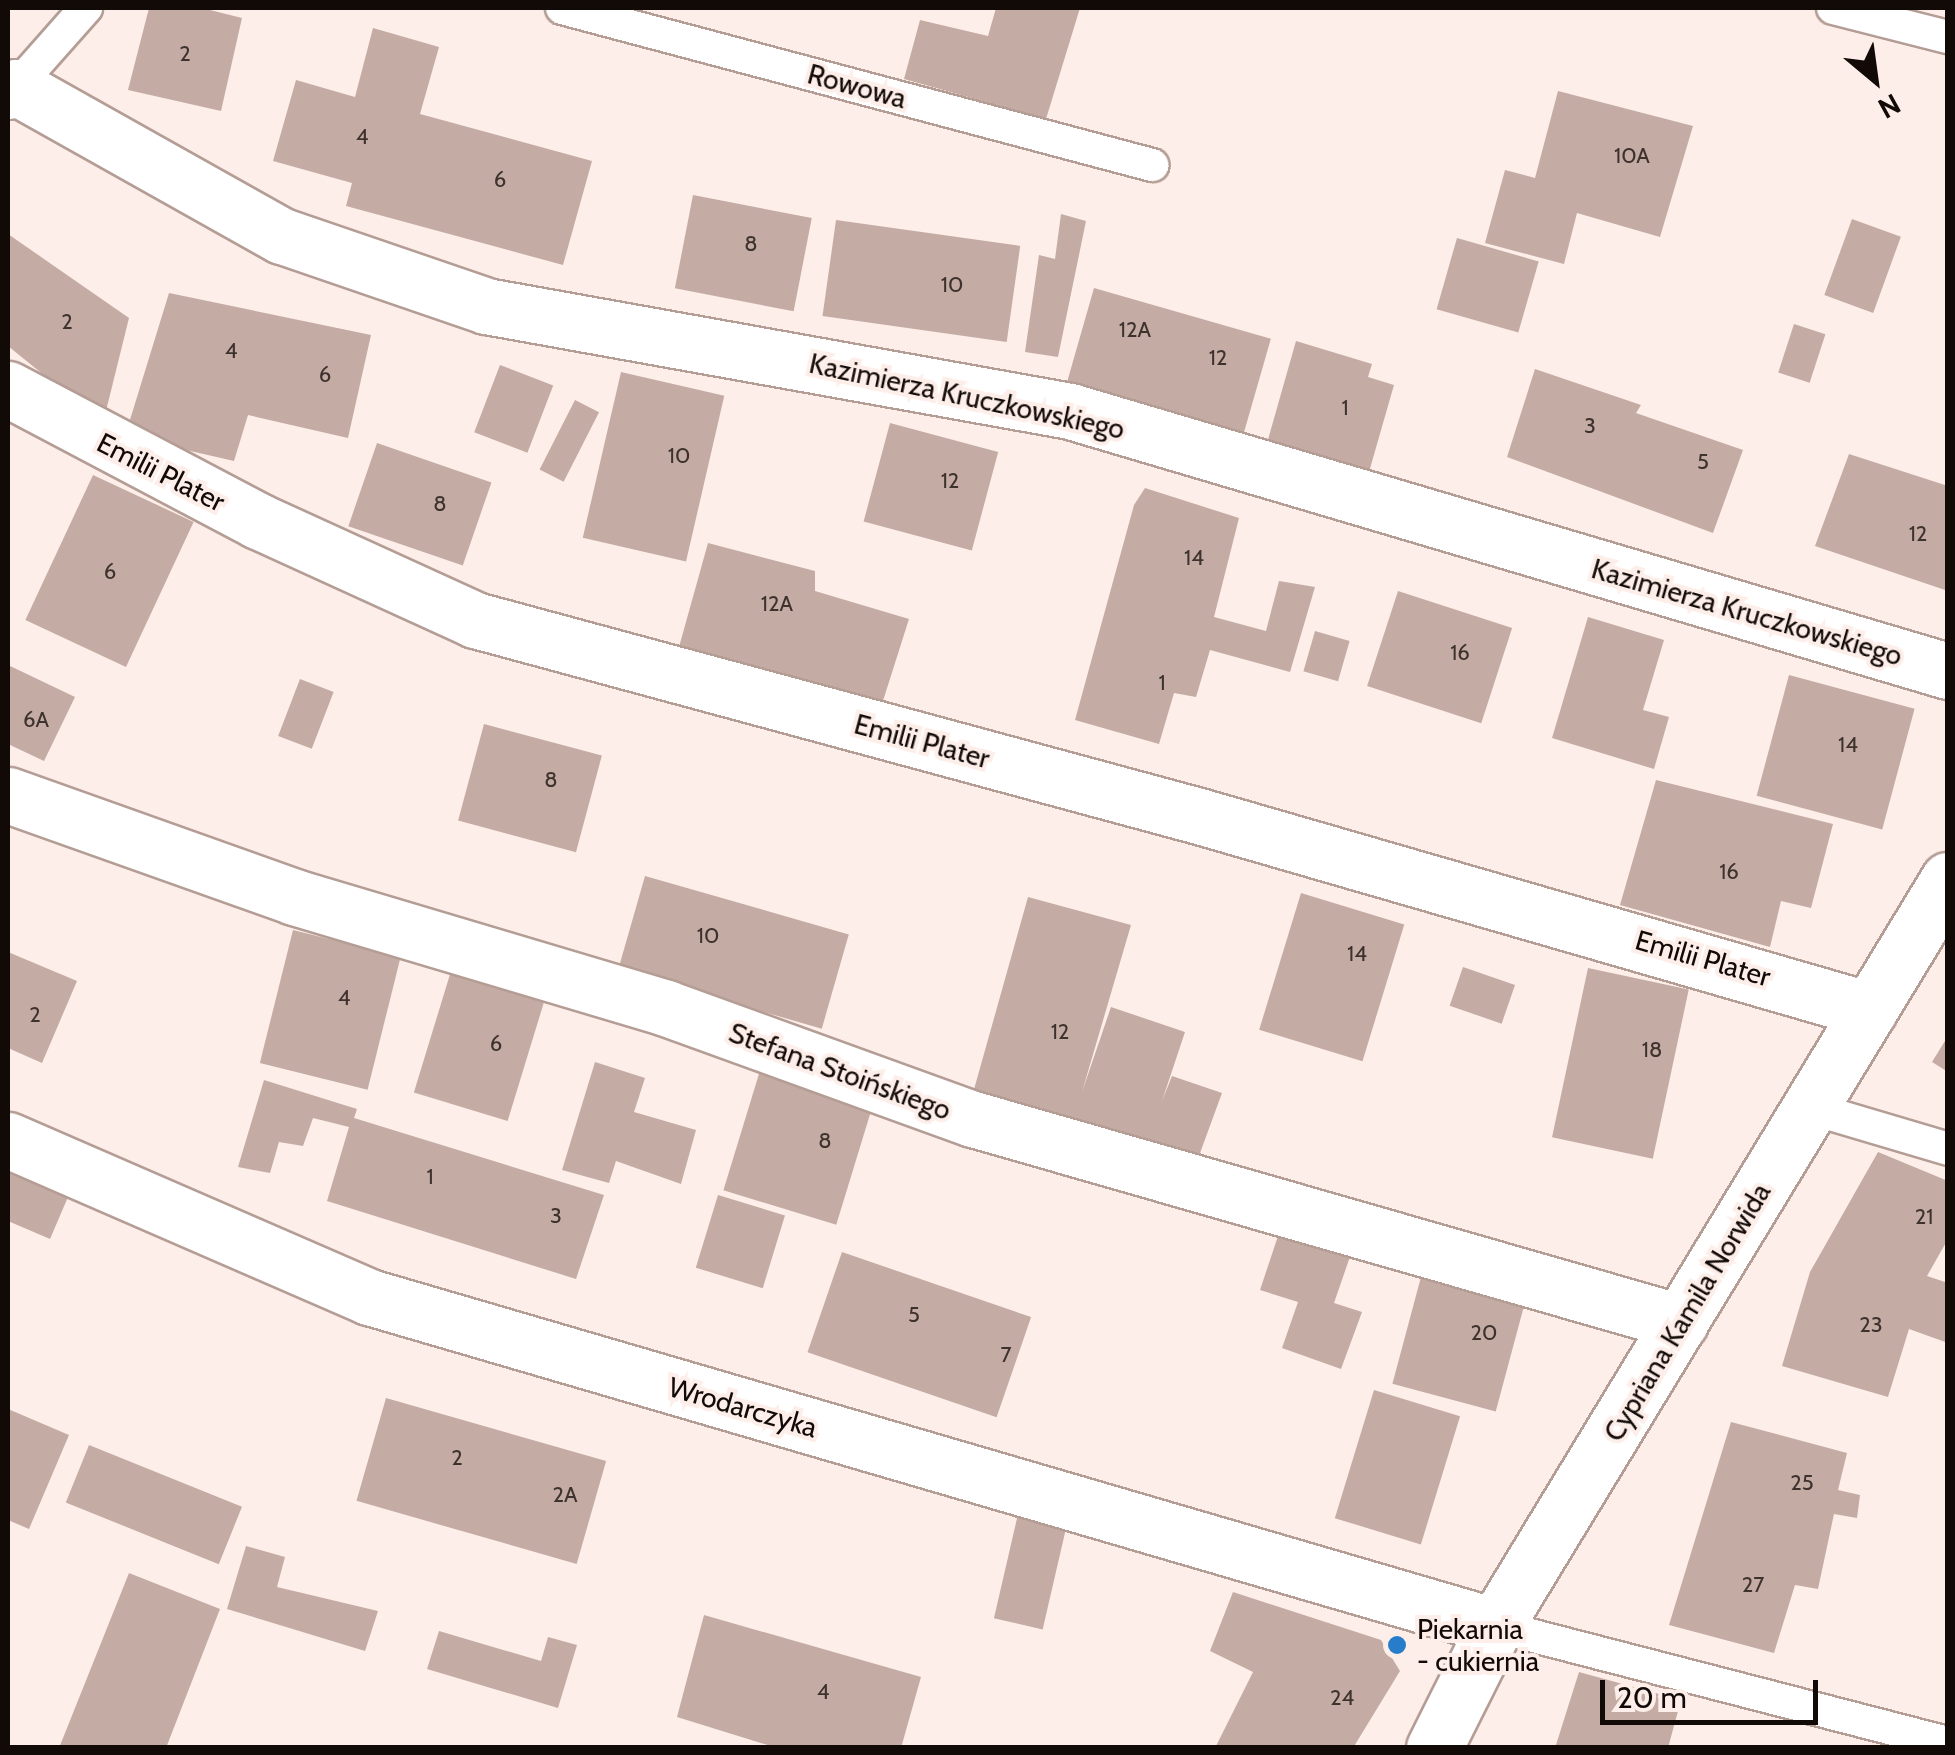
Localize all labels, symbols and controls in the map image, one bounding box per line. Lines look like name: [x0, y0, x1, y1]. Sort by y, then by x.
north arrow: [1825, 30, 1925, 130]
house number: 2: [179, 41, 191, 67]
street label: Rowowa: [804, 57, 910, 115]
text: N: [1873, 87, 1906, 126]
house number: 4: [356, 124, 368, 150]
house number: 10A: [1614, 143, 1650, 169]
house number: 6: [494, 167, 506, 193]
house number: 8: [744, 231, 758, 257]
house number: 10: [941, 272, 963, 298]
house number: 2: [61, 309, 73, 335]
house number: 12A: [1119, 317, 1151, 343]
house number: 4: [225, 338, 237, 364]
house number: 12: [1209, 345, 1227, 371]
street label: Kazimierza Kruczkowskiego: [806, 346, 1128, 446]
house number: 6: [319, 362, 331, 388]
house number: 1: [1341, 395, 1349, 421]
house number: 3: [1584, 413, 1596, 439]
street label: Emilii Plater: [92, 426, 230, 518]
house number: 10: [668, 443, 690, 469]
house number: 5: [1697, 449, 1709, 475]
house number: 12: [941, 468, 959, 494]
house number: 8: [433, 491, 447, 517]
house number: 12: [1909, 521, 1927, 547]
house number: 14: [1184, 545, 1204, 571]
street label: Kazimierza Kruczkowskiego: [1588, 552, 1906, 672]
house number: 6: [104, 559, 116, 585]
house number: 12A: [761, 591, 793, 617]
house number: 16: [1450, 640, 1470, 666]
house number: 1: [1158, 670, 1166, 696]
house number: 6A: [23, 707, 49, 733]
street label: Emilii Plater: [851, 707, 993, 775]
house number: 14: [1838, 732, 1858, 758]
house number: 8: [544, 767, 558, 793]
house number: 16: [1719, 859, 1739, 885]
house number: 10: [697, 923, 719, 949]
street label: Emilii Plater: [1632, 923, 1774, 993]
house number: 14: [1347, 941, 1367, 967]
house number: 4: [338, 985, 350, 1011]
house number: 2: [29, 1002, 41, 1028]
street label: Stefana Stoińskiego: [725, 1015, 955, 1127]
house number: 12: [1051, 1019, 1069, 1045]
house number: 6: [490, 1031, 502, 1057]
house number: 18: [1642, 1037, 1662, 1063]
house number: 8: [818, 1128, 832, 1154]
house number: 1: [426, 1164, 434, 1190]
street label: Cypriana Kamila Norwida: [1597, 1177, 1777, 1447]
house number: 3: [550, 1203, 562, 1229]
house number: 21: [1915, 1204, 1933, 1230]
house number: 5: [908, 1302, 920, 1328]
house number: 23: [1859, 1312, 1883, 1338]
house number: 20: [1471, 1320, 1497, 1346]
house number: 7: [1000, 1342, 1012, 1368]
street label: Wrodarczyka: [665, 1370, 821, 1444]
house number: 2: [451, 1445, 463, 1471]
house number: 25: [1790, 1470, 1814, 1496]
house number: 2A: [552, 1482, 578, 1508]
house number: 27: [1742, 1572, 1764, 1598]
place label: Piekarnia - cukiernia: [1417, 1612, 1539, 1678]
marker: Piekarnia - cukiernia: [1386, 1634, 1408, 1656]
scale bar: [1605, 1660, 1822, 1722]
house number: 4: [817, 1679, 829, 1705]
text: 20 m: [1617, 1679, 1687, 1716]
house number: 24: [1330, 1685, 1354, 1711]

